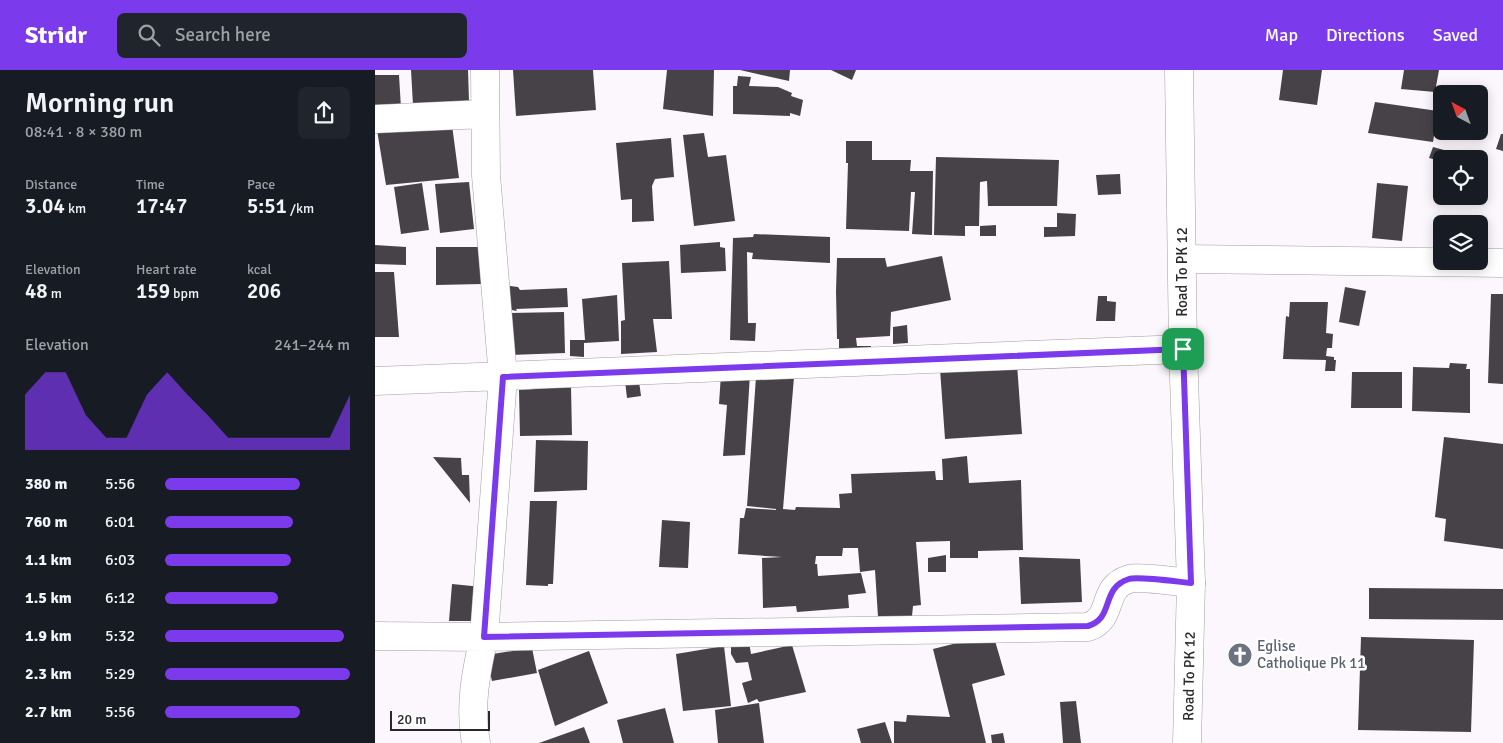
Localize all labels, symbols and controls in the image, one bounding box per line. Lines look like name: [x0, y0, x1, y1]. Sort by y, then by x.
search box: [117, 13, 467, 58]
text: Stridr: [25, 20, 87, 50]
icon: search: [135, 21, 163, 49]
text: Search here: [175, 23, 271, 47]
text: Map: [1265, 24, 1298, 46]
text: Directions: [1326, 24, 1405, 46]
text: Saved: [1433, 24, 1478, 46]
north arrow: [1433, 85, 1487, 140]
map controls: [1433, 85, 1488, 270]
text: Morning run: [25, 86, 174, 120]
button: share: [298, 87, 350, 139]
text: 08:41 · 8 × 380 m: [25, 122, 142, 142]
button: locate: [1433, 150, 1488, 205]
text: Distance: [25, 176, 77, 193]
text: Time: [136, 176, 165, 193]
text: Pace: [247, 176, 275, 193]
text: 3.04: [25, 193, 65, 219]
text: 17:47: [136, 193, 187, 219]
text: 5:51: [247, 193, 287, 219]
text: km: [65, 200, 86, 217]
text: /km: [287, 200, 314, 217]
button: layers: [1433, 215, 1488, 270]
street label: Road To PK 12: [1173, 227, 1191, 317]
text: Elevation: [25, 261, 81, 278]
text: Heart rate: [136, 261, 197, 278]
text: kcal: [247, 261, 272, 278]
text: 48: [25, 278, 48, 304]
text: 159: [136, 278, 170, 304]
text: 206: [247, 278, 281, 304]
text: m: [48, 285, 62, 302]
text: bpm: [170, 285, 199, 302]
pin: [1162, 328, 1204, 370]
text: Elevation: [25, 335, 89, 355]
text: 241–244 m: [274, 335, 350, 355]
icon: arrive: [1169, 335, 1197, 363]
text: 380 m: [25, 474, 67, 494]
text: 5:56: [105, 474, 135, 494]
text: 760 m: [25, 512, 67, 532]
text: 6:01: [105, 512, 135, 532]
text: 1.1 km: [25, 550, 72, 570]
text: 6:03: [105, 550, 135, 570]
text: 1.5 km: [25, 588, 72, 608]
text: 6:12: [105, 588, 135, 608]
text: 1.9 km: [25, 626, 72, 646]
text: 5:32: [105, 626, 135, 646]
street label: Road To PK 12: [1179, 631, 1199, 721]
place label: Eglise Catholique Pk 11: [1257, 637, 1365, 672]
church icon: Eglise Catholique Pk 11: [1227, 642, 1253, 668]
text: 2.3 km: [25, 664, 72, 684]
text: 5:29: [105, 664, 135, 684]
text: 2.7 km: [25, 702, 72, 722]
text: 5:56: [105, 702, 135, 722]
scale bar: [390, 708, 490, 731]
text: 20 m: [397, 711, 426, 728]

